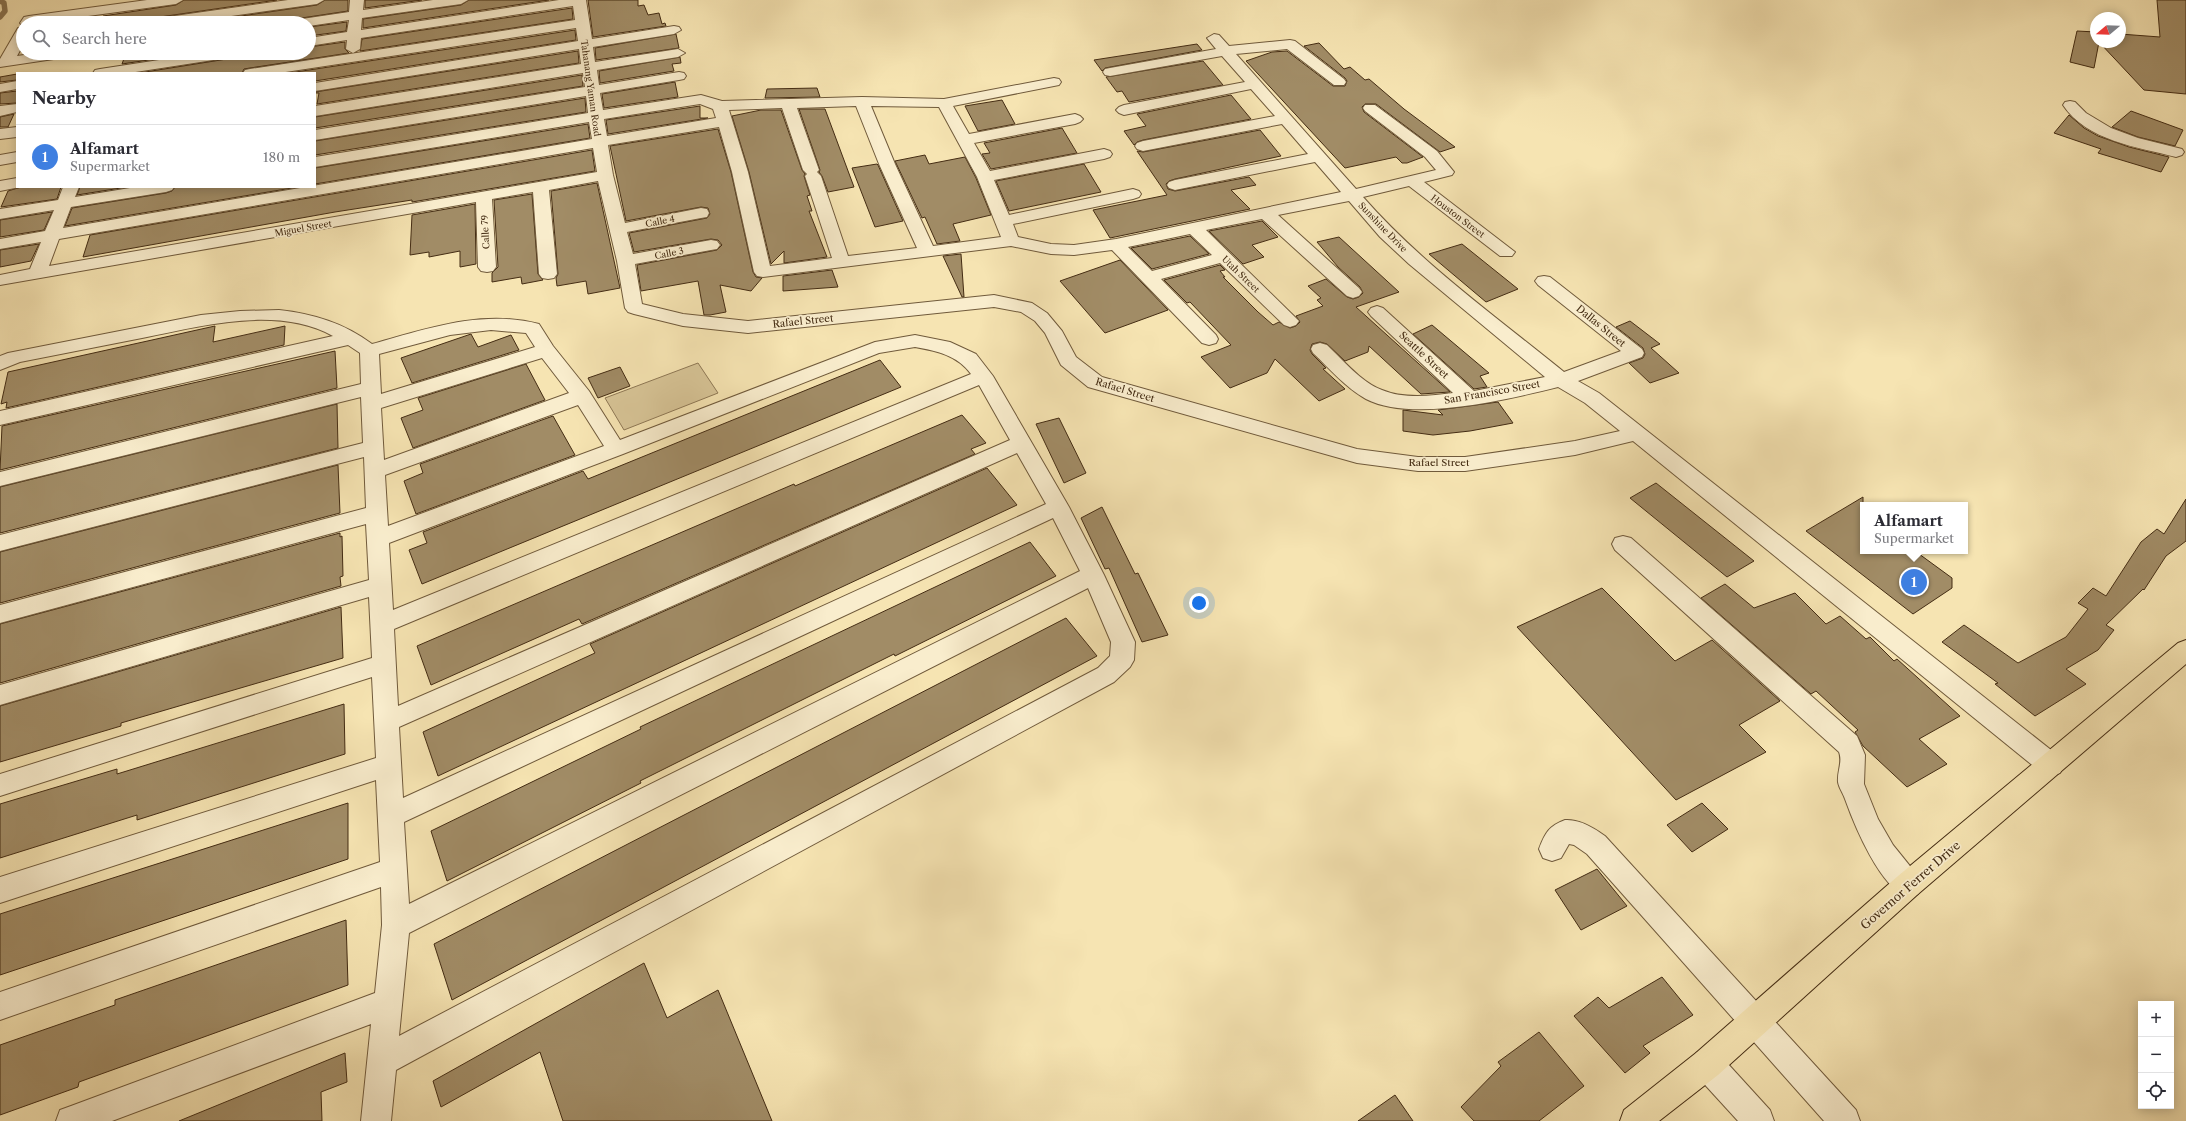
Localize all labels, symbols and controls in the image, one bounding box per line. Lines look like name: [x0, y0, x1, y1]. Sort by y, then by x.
north arrow: [2090, 12, 2126, 48]
search box: [16, 16, 316, 60]
icon: search: [30, 27, 52, 49]
text: Search here: [62, 29, 147, 48]
street label: Tahanang Yaman Road: [579, 39, 603, 138]
text: Nearby: [32, 88, 96, 108]
text: Alfamart: [70, 139, 139, 158]
text: 1: [42, 149, 48, 165]
text: 180 m: [263, 149, 300, 165]
text: Supermarket: [70, 158, 150, 174]
street label: Houston Street: [1429, 192, 1488, 240]
street label: Sunshine Drive: [1356, 200, 1410, 254]
street label: Calle 4: [644, 213, 676, 229]
street label: Calle 79: [479, 215, 491, 249]
street label: Miguel Street: [274, 217, 333, 238]
street label: Calle 3: [654, 245, 685, 261]
street label: Utah Street: [1220, 253, 1263, 295]
street label: Dallas Street: [1574, 302, 1629, 350]
street label: Rafael Street: [772, 311, 834, 331]
street label: Seattle Street: [1396, 329, 1452, 382]
street label: Rafael Street: [1094, 375, 1157, 405]
street label: San Francisco Street: [1443, 377, 1542, 407]
street label: Rafael Street: [1408, 456, 1470, 469]
popup: [1860, 502, 1968, 554]
text: Alfamart: [1874, 511, 1943, 530]
text: Supermarket: [1874, 530, 1954, 546]
pin: 1: [1901, 567, 1927, 597]
your location: [1189, 593, 1209, 613]
street label: Governor Ferrer Drive: [1857, 837, 1963, 932]
map controls: [2138, 1001, 2174, 1109]
button: +: [2138, 1001, 2174, 1037]
button: −: [2138, 1037, 2174, 1073]
button: locate: [2138, 1073, 2174, 1109]

